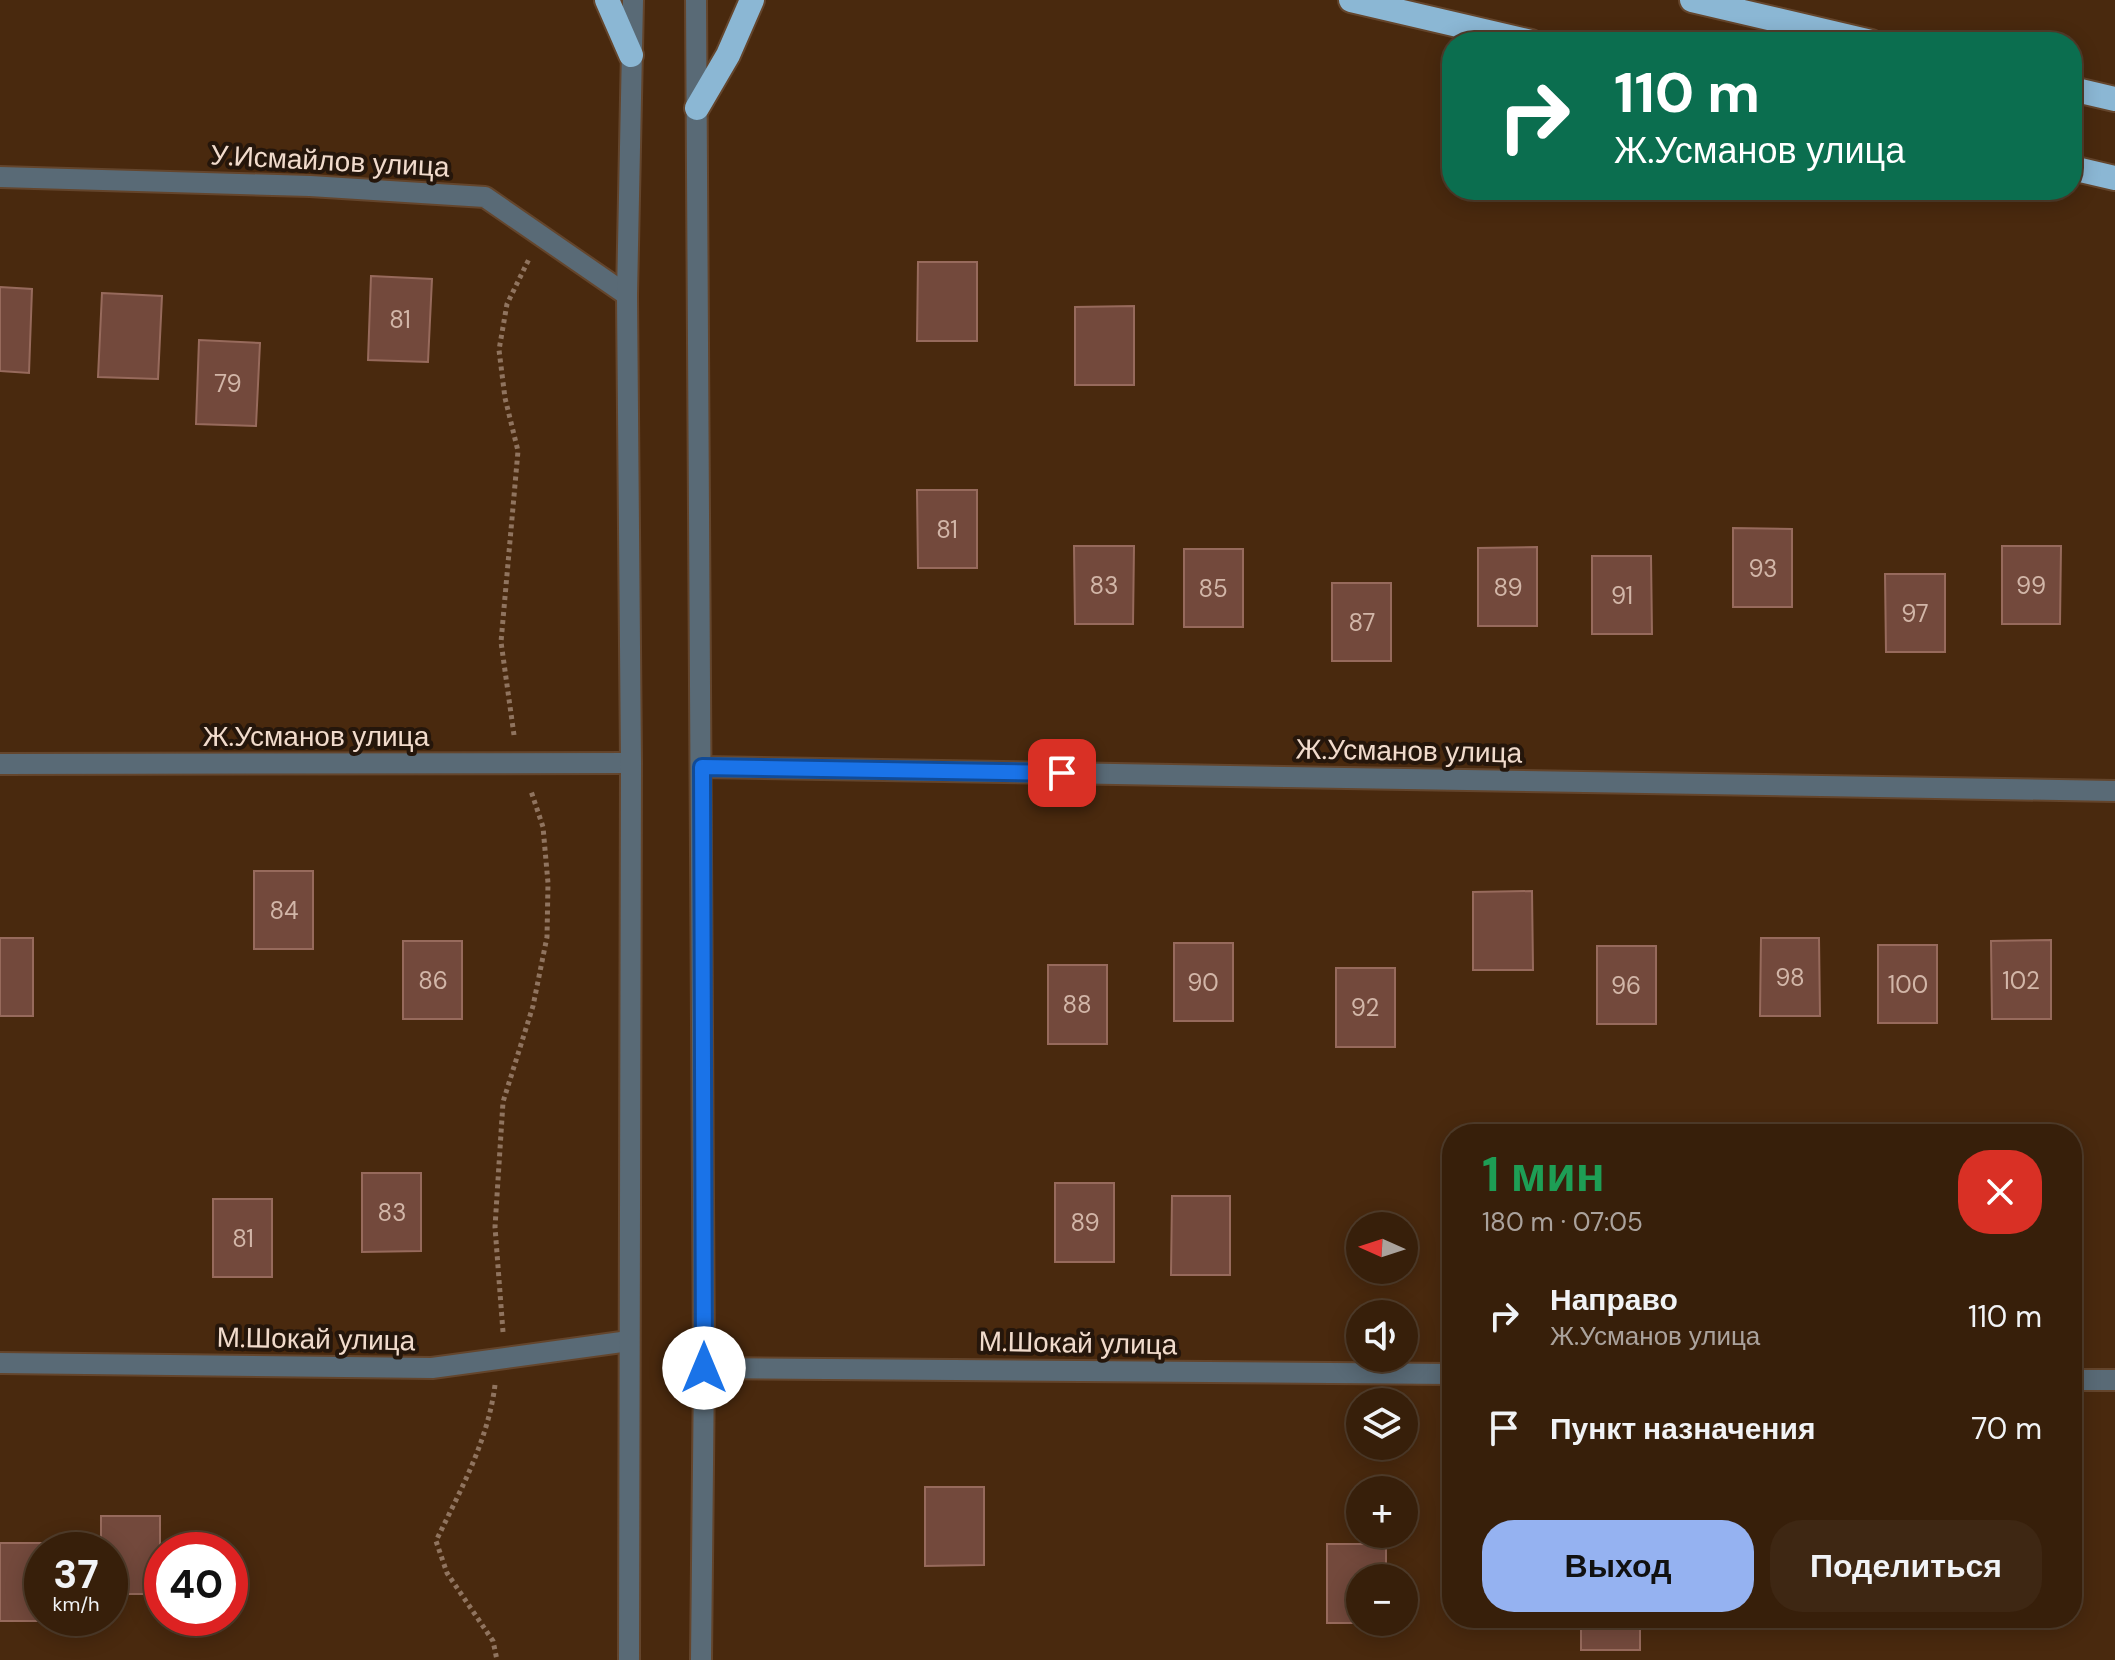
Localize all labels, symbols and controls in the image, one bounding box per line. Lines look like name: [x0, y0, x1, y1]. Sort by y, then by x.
text: 110 m: [1614, 56, 1760, 129]
icon: right: [1482, 64, 1586, 168]
text: Ж.Усманов улица: [1614, 127, 1905, 174]
street label: У.Исмайлов улица: [209, 136, 451, 186]
house number: 81: [389, 304, 411, 335]
house number: 79: [214, 368, 242, 399]
house number: 81: [936, 514, 958, 545]
house number: 93: [1749, 553, 1777, 584]
house number: 83: [1090, 570, 1118, 601]
house number: 99: [2016, 570, 2046, 601]
house number: 89: [1494, 572, 1522, 603]
house number: 85: [1198, 573, 1228, 604]
house number: 91: [1611, 580, 1633, 611]
house number: 97: [1901, 598, 1929, 629]
house number: 87: [1349, 607, 1375, 638]
street label: Ж.Усманов улица: [203, 718, 430, 755]
street label: Ж.Усманов улица: [1295, 731, 1523, 771]
pin: [1028, 739, 1096, 807]
icon: arrive: [1040, 751, 1084, 795]
house number: 84: [269, 895, 299, 926]
house number: 98: [1775, 962, 1805, 993]
house number: 86: [418, 965, 448, 996]
house number: 102: [2002, 965, 2040, 996]
house number: 90: [1187, 967, 1219, 998]
house number: 100: [1888, 969, 1928, 1000]
house number: 96: [1611, 970, 1641, 1001]
house number: 88: [1062, 989, 1092, 1020]
house number: 92: [1351, 992, 1379, 1023]
text: 1 мин: [1482, 1143, 1605, 1206]
button: close: [1958, 1150, 2042, 1234]
house number: 83: [378, 1197, 406, 1228]
text: 180 m · 07:05: [1482, 1205, 1643, 1239]
house number: 89: [1071, 1207, 1099, 1238]
north arrow: [1346, 1212, 1418, 1284]
map controls: [1346, 1212, 1418, 1636]
house number: 81: [232, 1223, 254, 1254]
text: Направо: [1550, 1280, 1678, 1319]
icon: right: [1482, 1294, 1526, 1338]
text: 110 m: [1968, 1297, 2042, 1336]
button: sound: [1346, 1300, 1418, 1372]
street label: М.Шокай улица: [216, 1319, 416, 1359]
text: Ж.Усманов улица: [1550, 1319, 1760, 1353]
street label: М.Шокай улица: [978, 1323, 1178, 1363]
position arrow: [662, 1326, 746, 1410]
button: layers: [1346, 1388, 1418, 1460]
icon: arrive: [1482, 1406, 1526, 1450]
text: Пункт назначения: [1550, 1409, 1815, 1448]
text: 70 m: [1971, 1409, 2042, 1448]
button: +: [1346, 1476, 1418, 1548]
button: Выход: [1482, 1520, 1754, 1612]
button: Поделиться: [1770, 1520, 2042, 1612]
speed limit sign: 40: [144, 1532, 248, 1636]
text: 37: [53, 1548, 99, 1600]
button: −: [1346, 1564, 1418, 1636]
text: km/h: [52, 1591, 100, 1617]

